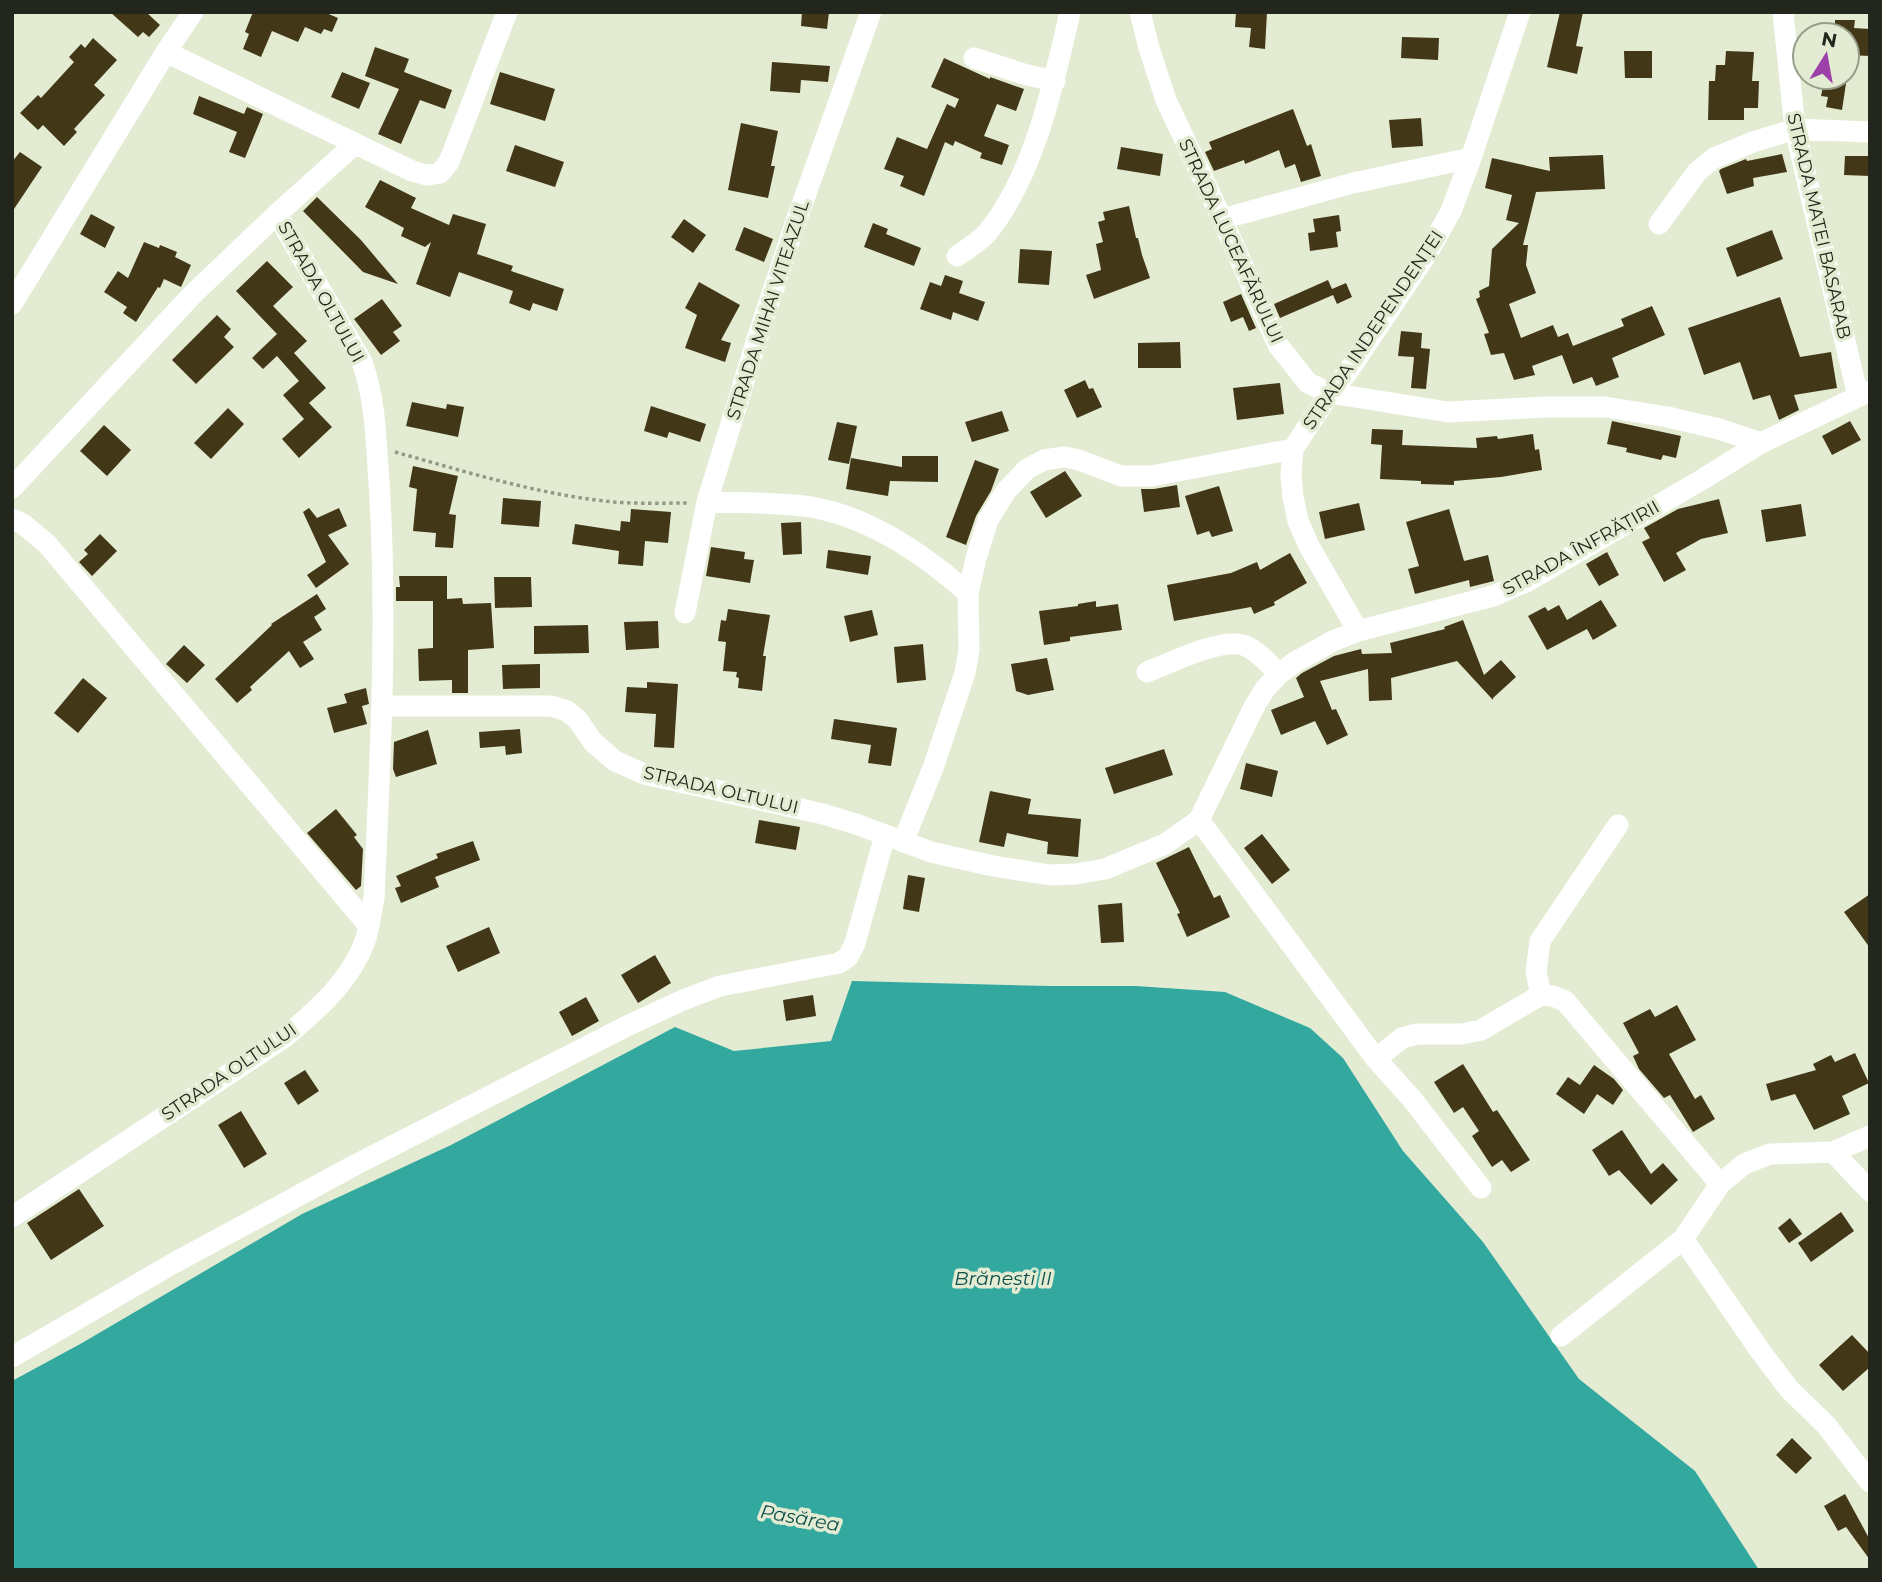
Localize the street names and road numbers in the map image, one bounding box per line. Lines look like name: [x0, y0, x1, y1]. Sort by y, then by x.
street label: STRADA MATEI BASARAB: [1782, 111, 1856, 341]
street label: STRADA LUCEAFĂRULUI: [1174, 135, 1288, 347]
street label: STRADA MIHAI VITEAZUL: [722, 197, 814, 422]
street label: STRADA OLTULUI: [273, 217, 369, 367]
street label: STRADA INDEPENDENȚEI: [1298, 226, 1449, 434]
street label: STRADA ÎNFRĂȚIRII: [1499, 496, 1664, 601]
street label: STRADA OLTULUI: [641, 761, 801, 819]
street label: STRADA OLTULUI: [157, 1019, 301, 1125]

